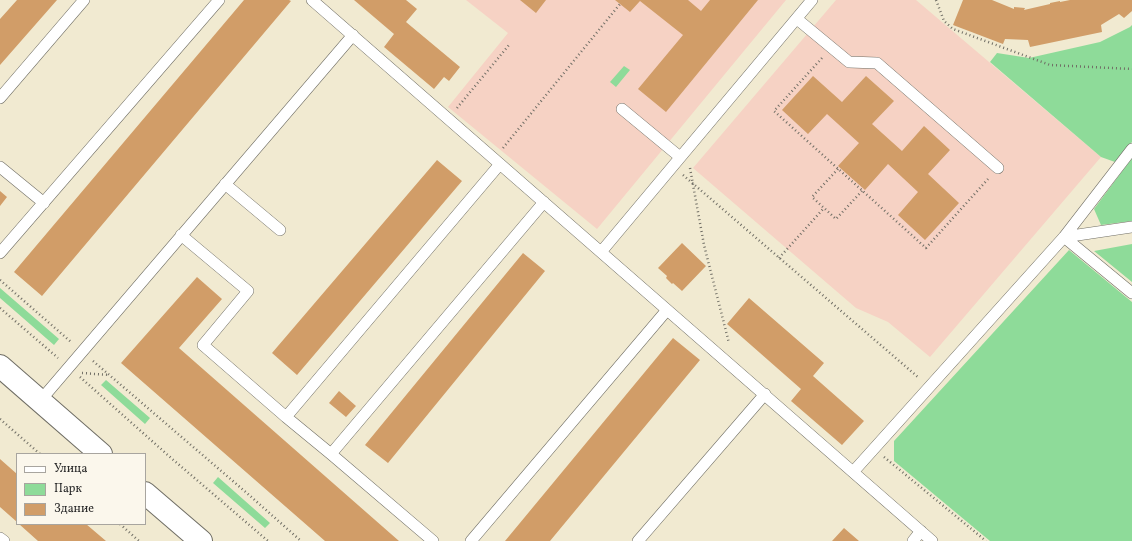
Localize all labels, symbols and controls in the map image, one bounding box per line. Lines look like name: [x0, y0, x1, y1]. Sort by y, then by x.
legend: [16, 453, 146, 525]
text: Улица: [54, 461, 87, 477]
text: Парк: [54, 481, 82, 497]
text: Здание: [54, 501, 94, 517]

